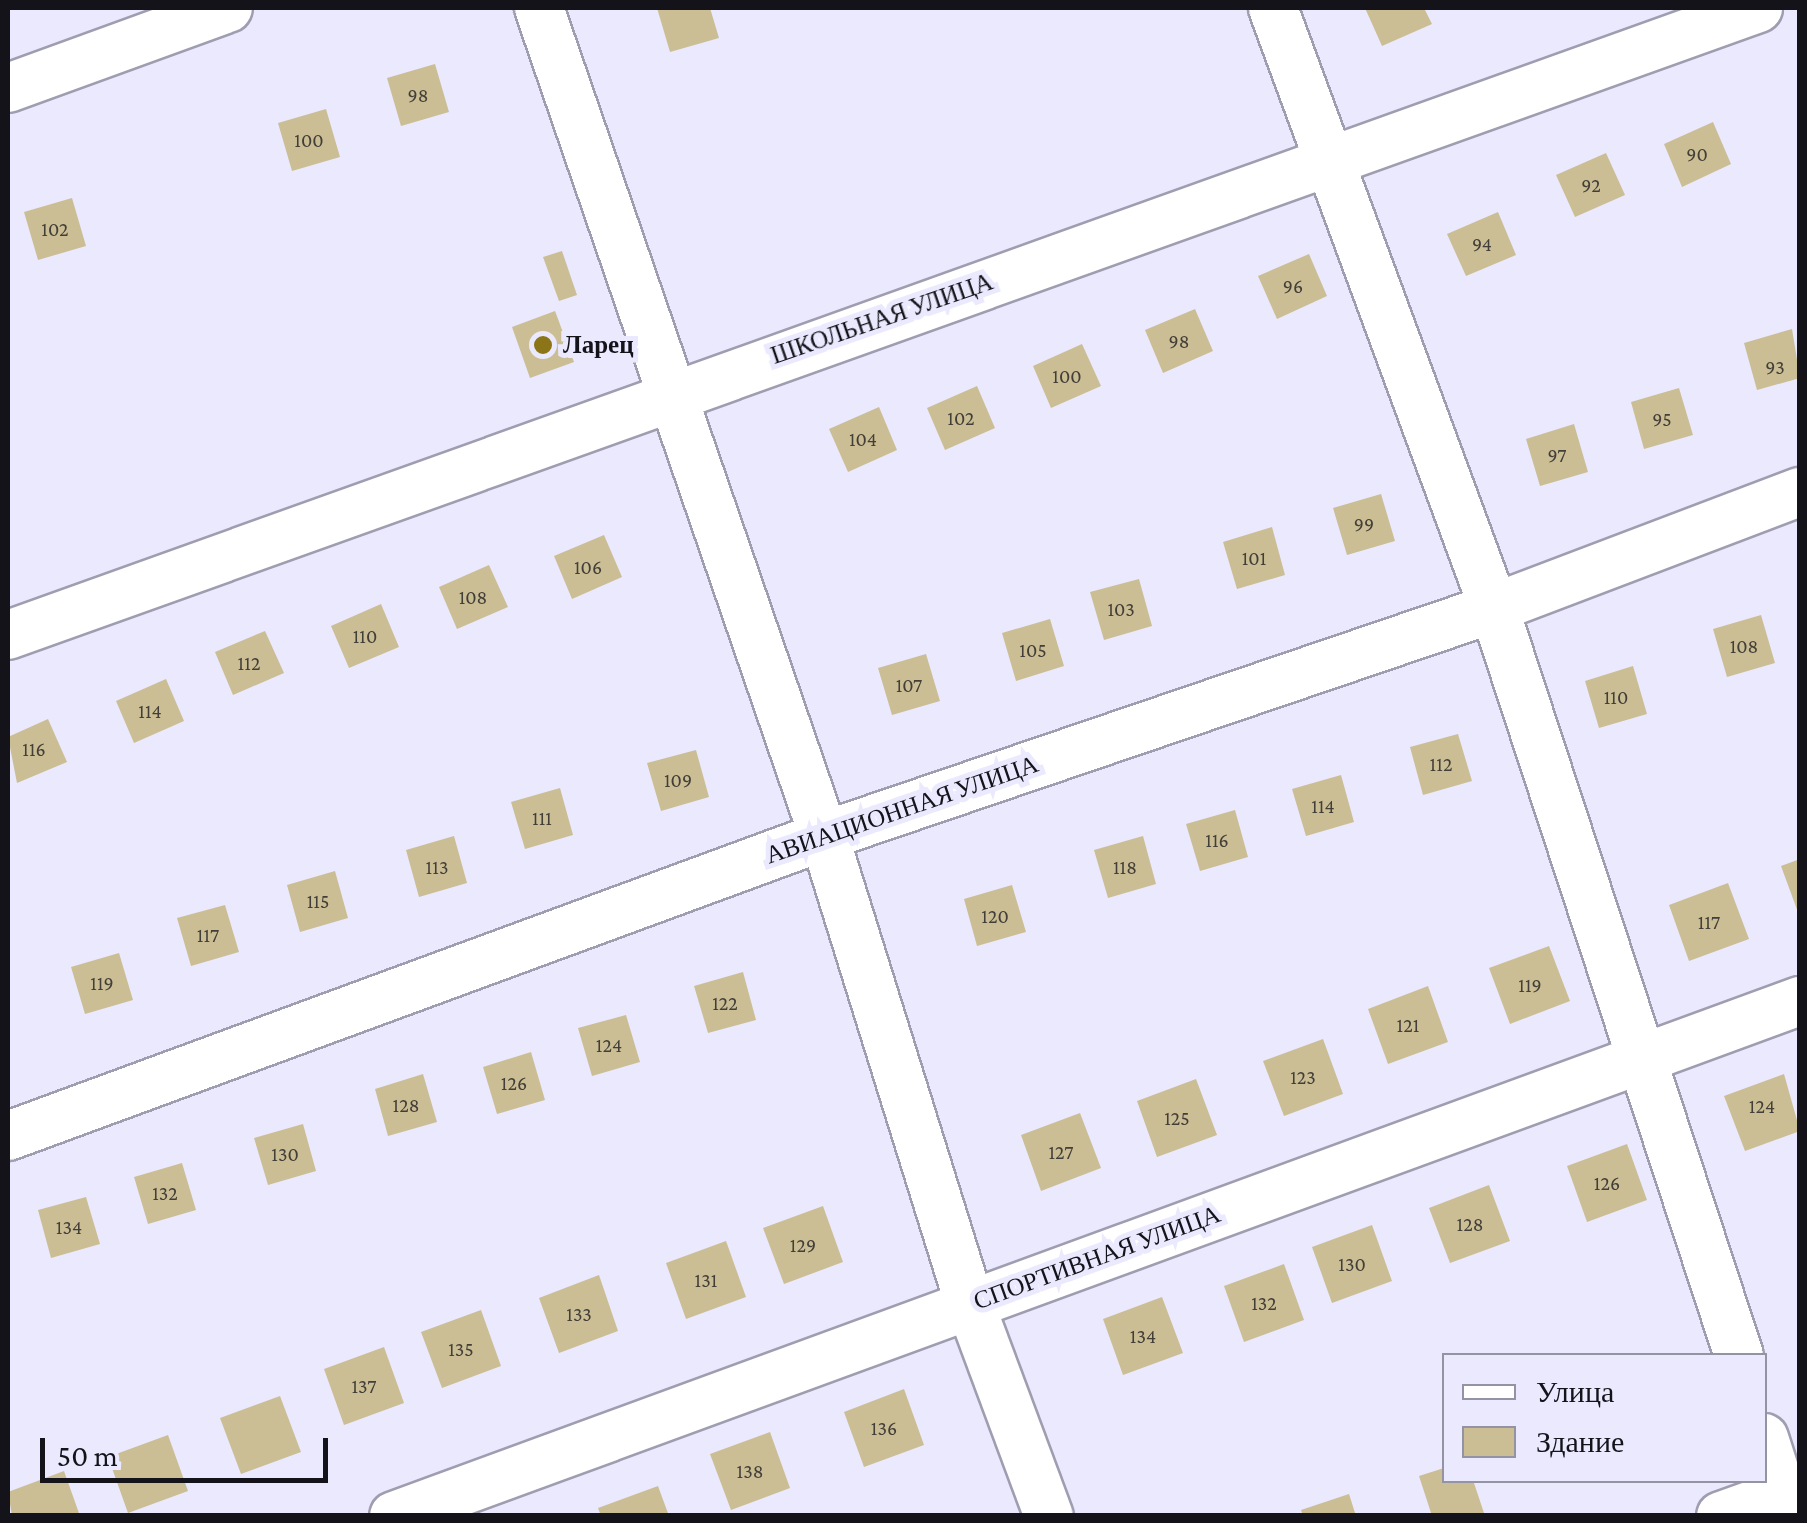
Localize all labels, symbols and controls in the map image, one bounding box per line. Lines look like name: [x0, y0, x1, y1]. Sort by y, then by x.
house number: 98: [408, 83, 428, 107]
house number: 100: [294, 128, 324, 152]
house number: 90: [1686, 142, 1708, 166]
house number: 92: [1581, 173, 1601, 197]
house number: 102: [41, 217, 69, 241]
house number: 94: [1472, 232, 1492, 256]
street label: ШКОЛЬНАЯ УЛИЦА: [767, 267, 997, 371]
house number: 96: [1283, 274, 1303, 298]
house number: 98: [1169, 329, 1189, 353]
place label: Ларец: [563, 330, 634, 360]
marker: Ларец: [532, 334, 554, 356]
house number: 93: [1765, 355, 1785, 379]
house number: 100: [1052, 364, 1082, 388]
house number: 102: [947, 406, 975, 430]
house number: 95: [1652, 407, 1672, 431]
house number: 104: [849, 427, 877, 451]
house number: 97: [1548, 443, 1566, 467]
house number: 99: [1354, 512, 1374, 536]
house number: 101: [1242, 546, 1266, 570]
house number: 106: [574, 555, 602, 579]
house number: 108: [459, 585, 487, 609]
house number: 103: [1107, 597, 1135, 621]
house number: 110: [353, 624, 377, 648]
house number: 108: [1730, 634, 1758, 658]
house number: 105: [1019, 638, 1047, 662]
house number: 112: [238, 651, 260, 675]
house number: 107: [896, 673, 922, 697]
house number: 110: [1604, 685, 1628, 709]
house number: 114: [138, 699, 162, 723]
house number: 116: [22, 737, 46, 761]
street label: АВИАЦИОННАЯ УЛИЦА: [762, 749, 1042, 871]
house number: 112: [1430, 752, 1452, 776]
house number: 109: [664, 768, 692, 792]
house number: 114: [1311, 794, 1335, 818]
house number: 111: [532, 806, 552, 830]
house number: 116: [1205, 828, 1229, 852]
house number: 113: [426, 855, 448, 879]
house number: 118: [1113, 855, 1137, 879]
house number: 115: [307, 889, 329, 913]
house number: 120: [981, 904, 1009, 928]
house number: 117: [1698, 910, 1720, 934]
house number: 117: [197, 923, 219, 947]
house number: 119: [90, 971, 114, 995]
house number: 119: [1518, 973, 1542, 997]
house number: 122: [712, 991, 738, 1015]
house number: 121: [1397, 1013, 1419, 1037]
house number: 124: [596, 1033, 622, 1057]
house number: 123: [1290, 1065, 1316, 1089]
house number: 126: [501, 1071, 527, 1095]
house number: 128: [393, 1093, 419, 1117]
house number: 124: [1749, 1094, 1775, 1118]
house number: 125: [1164, 1106, 1190, 1130]
house number: 127: [1048, 1140, 1074, 1164]
house number: 130: [271, 1142, 299, 1166]
house number: 126: [1594, 1171, 1620, 1195]
house number: 132: [152, 1181, 178, 1205]
street label: СПОРТИВНАЯ УЛИЦА: [969, 1199, 1225, 1317]
house number: 128: [1457, 1212, 1483, 1236]
house number: 134: [56, 1215, 82, 1239]
house number: 129: [790, 1233, 816, 1257]
house number: 130: [1338, 1252, 1366, 1276]
house number: 131: [695, 1268, 717, 1292]
house number: 132: [1251, 1291, 1277, 1315]
house number: 133: [566, 1302, 592, 1326]
house number: 134: [1130, 1324, 1156, 1348]
house number: 135: [448, 1337, 474, 1361]
legend: [1442, 1353, 1767, 1483]
house number: 137: [351, 1374, 377, 1398]
text: Улица: [1536, 1375, 1614, 1408]
house number: 136: [871, 1416, 897, 1440]
scale bar: [45, 1418, 332, 1480]
text: Здание: [1536, 1425, 1624, 1458]
text: 50 m: [57, 1439, 118, 1472]
house number: 138: [737, 1459, 763, 1483]

